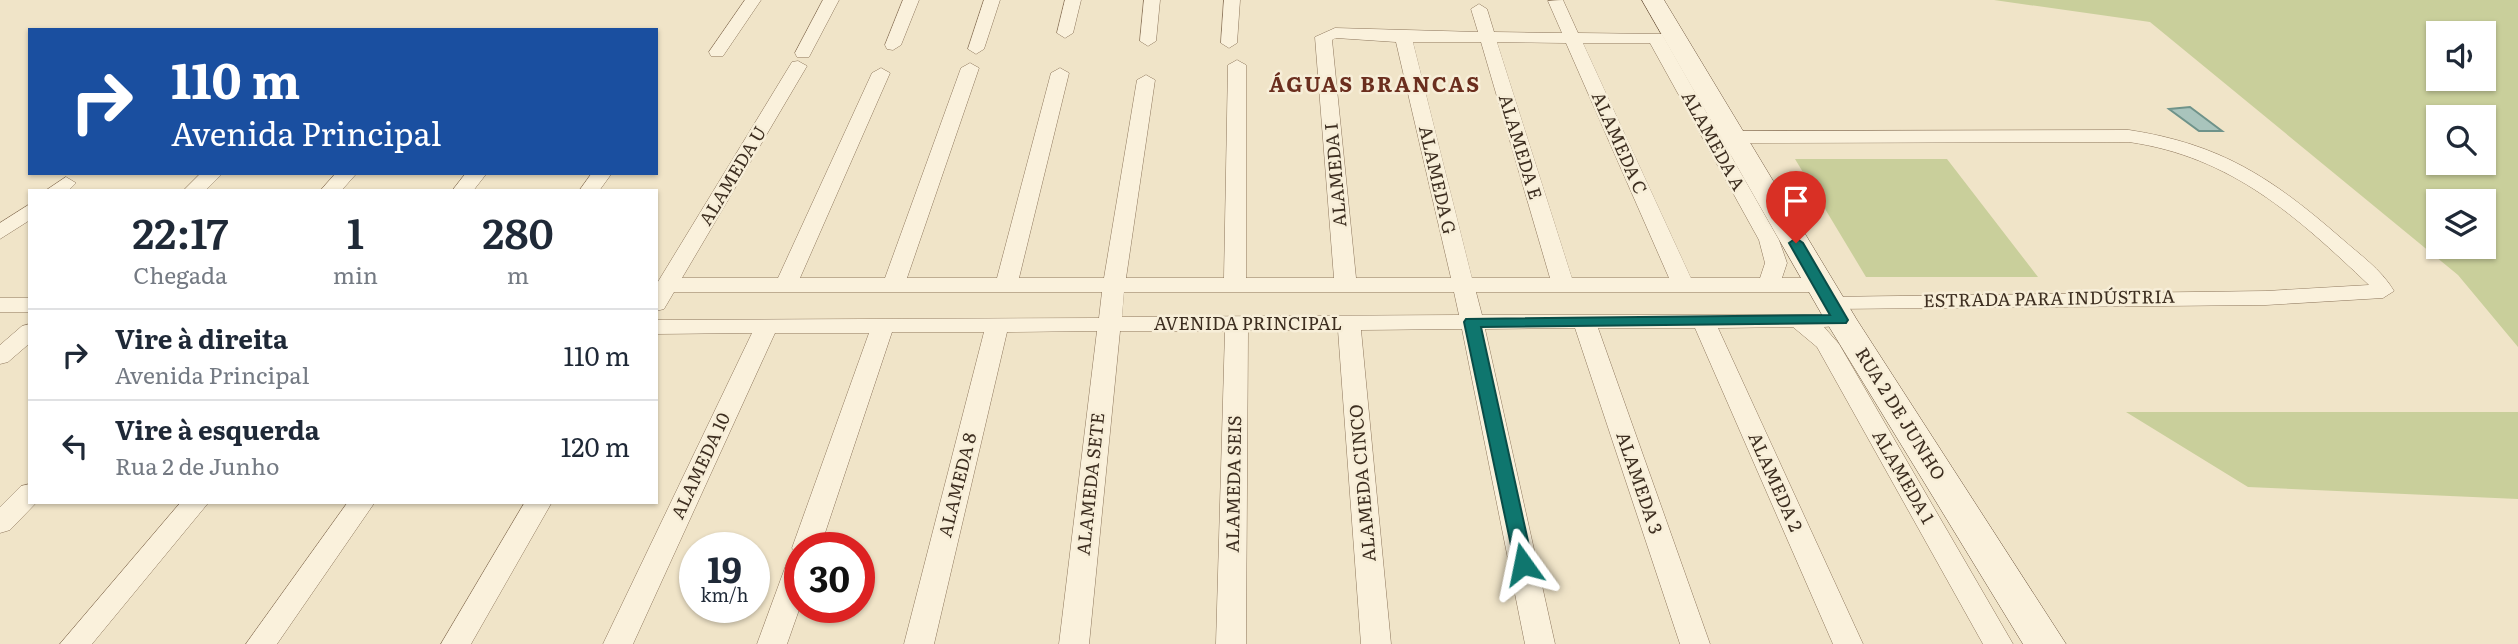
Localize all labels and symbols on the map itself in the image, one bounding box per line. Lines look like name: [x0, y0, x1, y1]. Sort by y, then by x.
district label: ÁGUAS BRANCAS: [1269, 67, 1481, 98]
street label: ALAMEDA A: [1676, 85, 1753, 195]
street label: ALAMEDA C: [1586, 87, 1655, 198]
street label: ALAMEDA E: [1493, 91, 1550, 202]
street label: ALAMEDA U: [691, 120, 772, 230]
street label: ALAMEDA I: [1317, 122, 1353, 228]
street label: ALAMEDA G: [1413, 123, 1464, 237]
pin: [1766, 171, 1826, 243]
street label: ESTRADA PARA INDÚSTRIA: [1923, 282, 2175, 313]
street label: AVENIDA PRINCIPAL: [1154, 309, 1342, 336]
street label: RUA 2 DE JUNHO: [1850, 342, 1953, 485]
street label: ALAMEDA CINCO: [1341, 403, 1382, 563]
street label: ALAMEDA 10: [663, 408, 736, 523]
street label: ALAMEDA SETE: [1069, 411, 1110, 557]
street label: ALAMEDA SEIS: [1218, 415, 1247, 553]
street label: ALAMEDA 1: [1866, 424, 1942, 528]
street label: ALAMEDA 2: [1742, 427, 1810, 535]
street label: ALAMEDA 3: [1610, 428, 1671, 537]
street label: ALAMEDA 8: [930, 429, 983, 540]
position arrow: [1486, 527, 1560, 601]
speed limit sign: 30: [784, 532, 875, 623]

